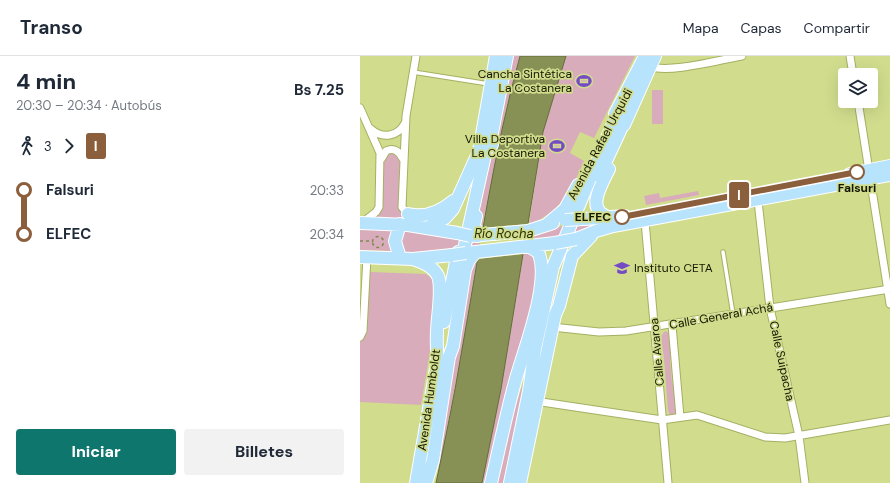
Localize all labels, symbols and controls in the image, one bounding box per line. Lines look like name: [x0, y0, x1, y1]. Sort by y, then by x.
text: Transo: [20, 15, 83, 40]
text: Mapa: [683, 19, 719, 37]
text: Capas: [741, 19, 782, 37]
text: Compartir: [804, 19, 870, 37]
place label: Cancha Sintética La Costanera: [478, 66, 572, 96]
text: 4 min: [16, 67, 76, 96]
map controls: [838, 68, 878, 108]
button: layers: [838, 68, 878, 108]
sports icon: Cancha Sintética La Costanera: [575, 72, 593, 90]
text: Bs 7.25: [294, 80, 344, 100]
street label: Avenida Rafael Urquidi: [564, 86, 636, 202]
text: 20:30 – 20:34 · Autobús: [16, 97, 162, 114]
place label: Villa Deportiva La Costanera: [465, 131, 545, 161]
icon: walk: [16, 135, 38, 157]
icon: forward: [58, 135, 80, 157]
text: I: [94, 137, 98, 155]
sports icon: Villa Deportiva La Costanera: [548, 137, 566, 155]
text: 3: [44, 138, 52, 155]
marker: Falsuri: [849, 164, 865, 180]
text: Falsuri: [46, 180, 94, 200]
place label: Falsuri: [838, 180, 876, 196]
text: 20:33: [310, 182, 344, 199]
line badge: I: [726, 182, 752, 208]
text: I: [737, 186, 741, 204]
place label: ELFEC: [575, 209, 611, 225]
marker: ELFEC: [614, 209, 630, 225]
text: ELFEC: [46, 224, 91, 244]
water label: Río Rocha: [474, 225, 534, 242]
text: 20:34: [310, 226, 344, 243]
school or university icon: Instituto CETA: [613, 259, 631, 277]
place label: Instituto CETA: [634, 260, 713, 276]
street label: Calle General Achá: [668, 299, 774, 333]
street label: Calle Avaroa: [646, 317, 668, 387]
street label: Calle Suipacha: [766, 319, 798, 403]
street label: Avenida Humboldt: [414, 348, 444, 452]
button: Iniciar: [16, 429, 176, 475]
button: Billetes: [184, 429, 344, 475]

